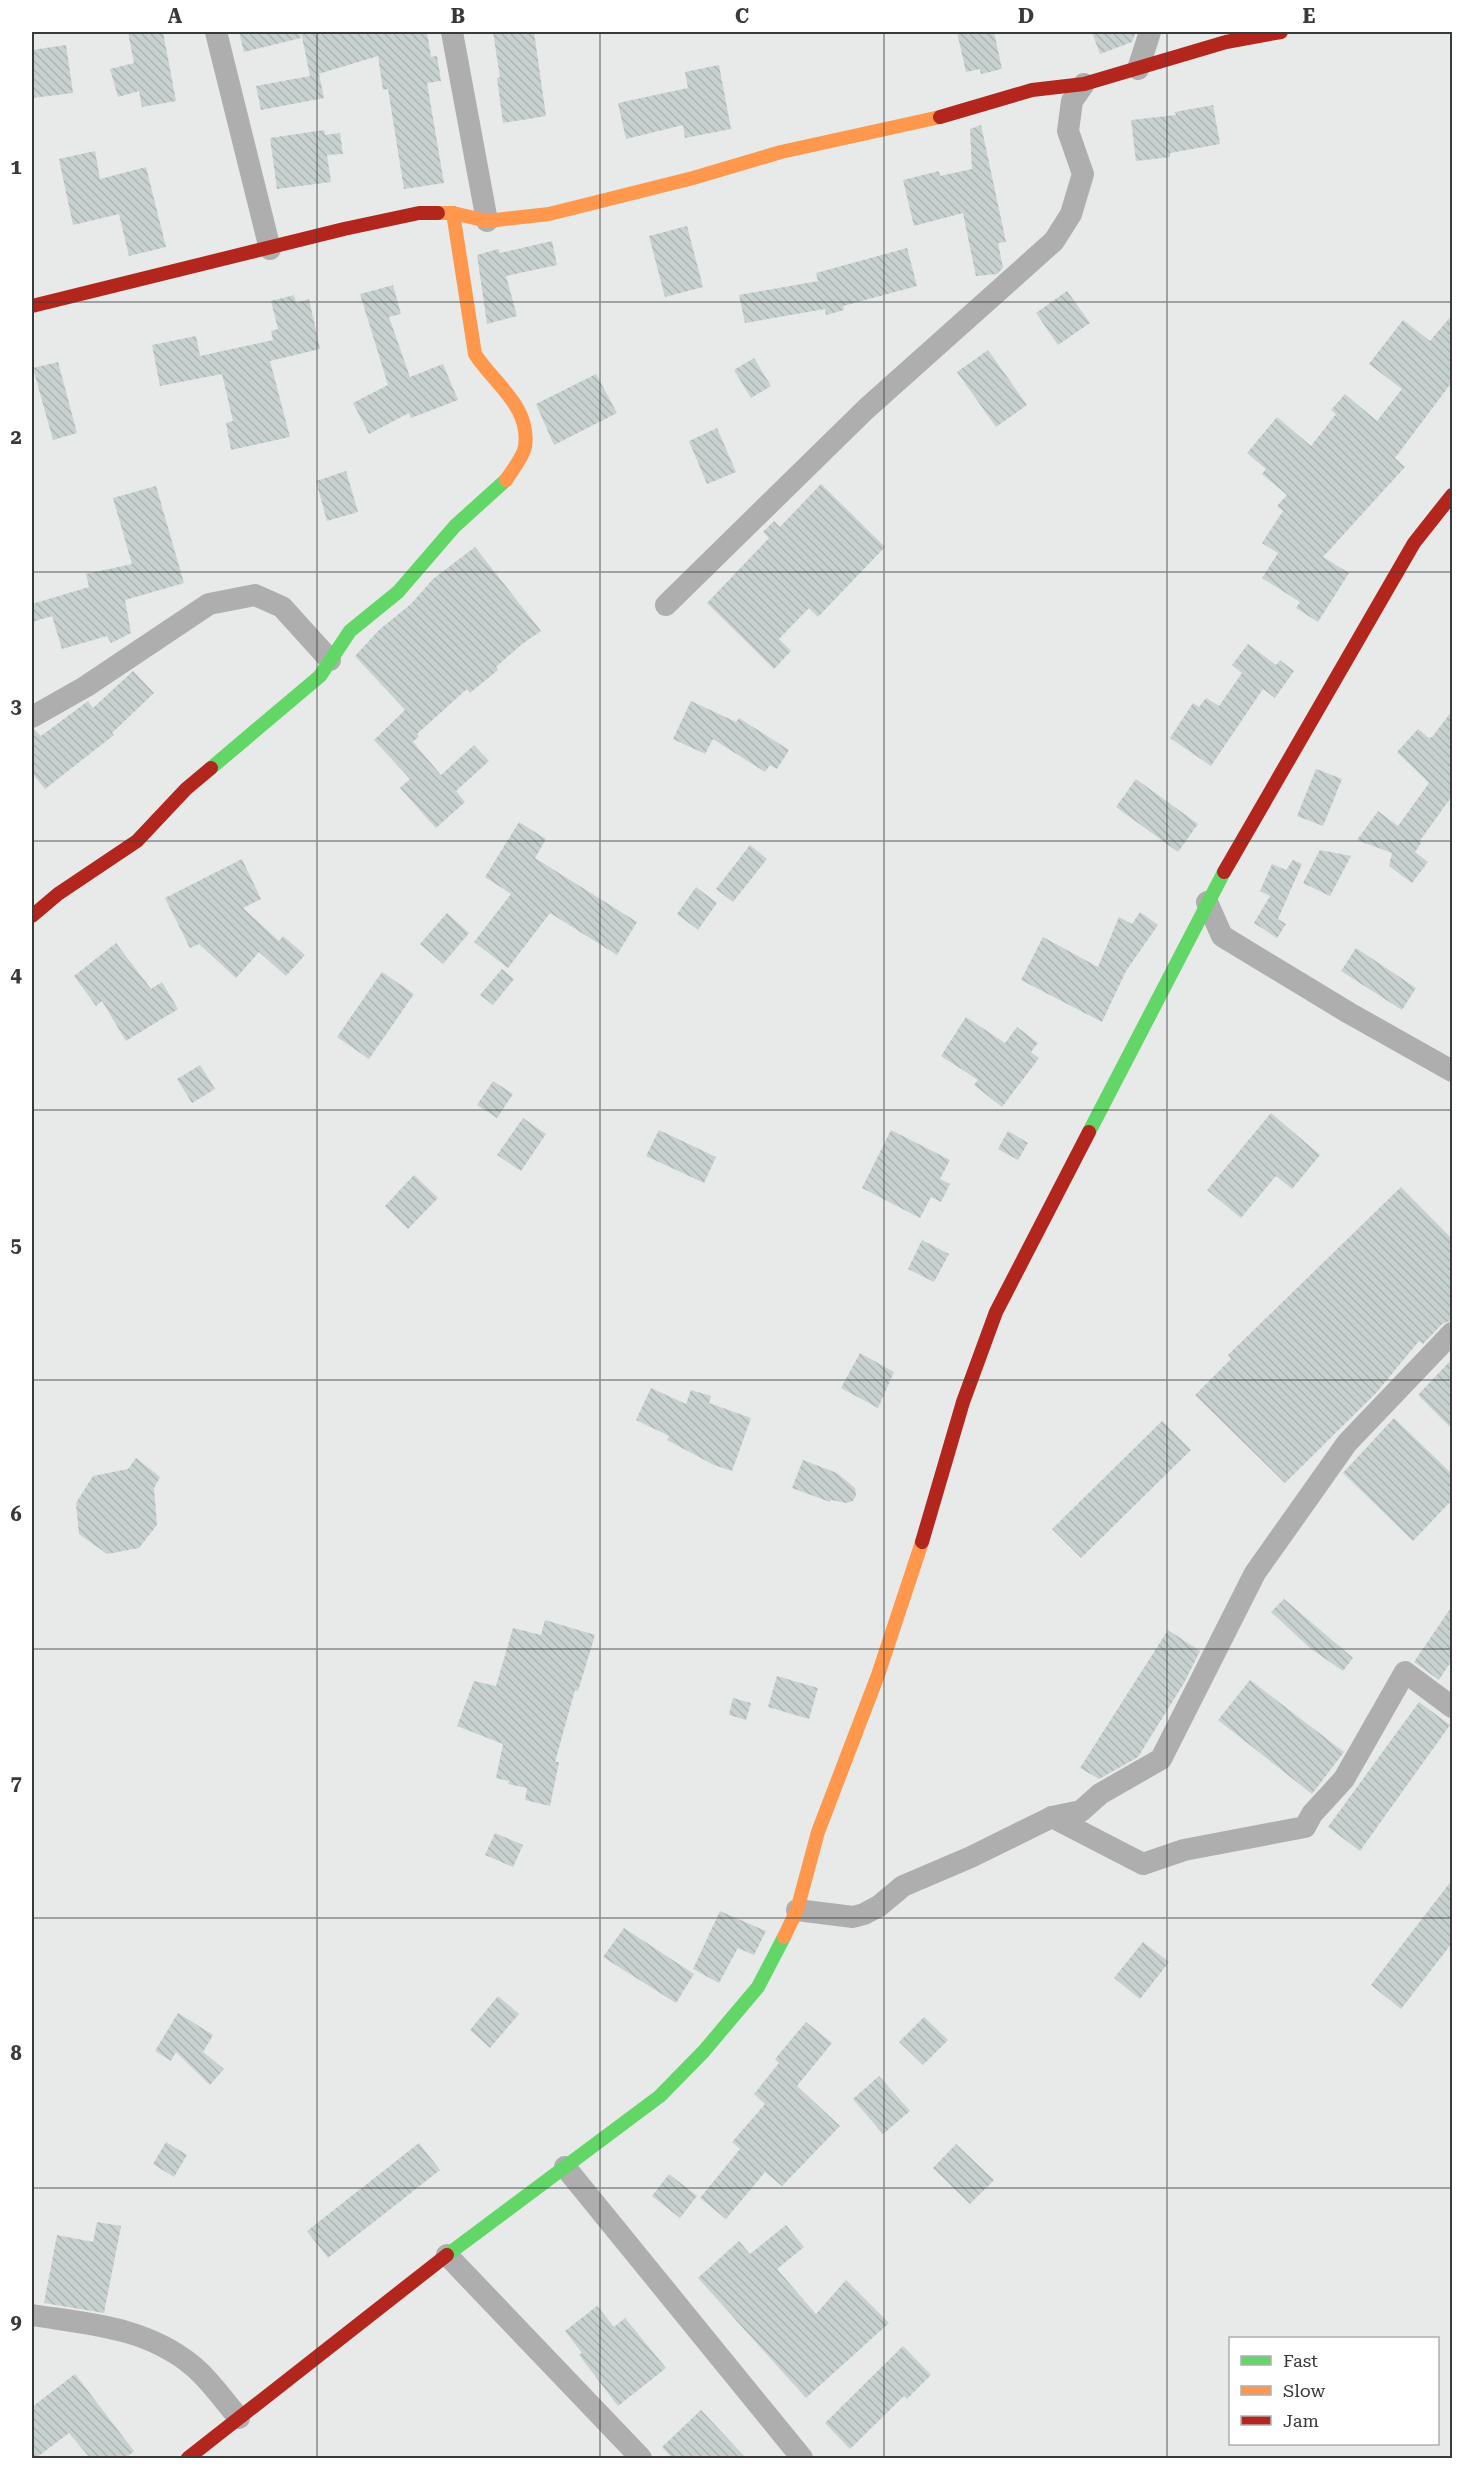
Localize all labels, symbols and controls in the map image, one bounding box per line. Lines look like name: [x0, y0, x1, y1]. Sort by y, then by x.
text: A: [168, 4, 183, 28]
text: B: [451, 4, 465, 28]
text: C: [735, 4, 749, 28]
text: D: [1018, 4, 1034, 28]
text: E: [1303, 4, 1316, 28]
text: 1: [10, 155, 22, 179]
text: 2: [10, 425, 22, 449]
text: 3: [10, 694, 22, 718]
text: 4: [10, 963, 22, 987]
text: 5: [10, 1233, 22, 1257]
text: 6: [10, 1502, 22, 1526]
text: 7: [10, 1771, 22, 1795]
text: 8: [10, 2041, 22, 2065]
text: 9: [10, 2310, 22, 2334]
legend: [1229, 2337, 1439, 2445]
text: Fast: [1283, 2350, 1318, 2371]
text: Slow: [1283, 2380, 1325, 2401]
text: Jam: [1283, 2410, 1319, 2431]

